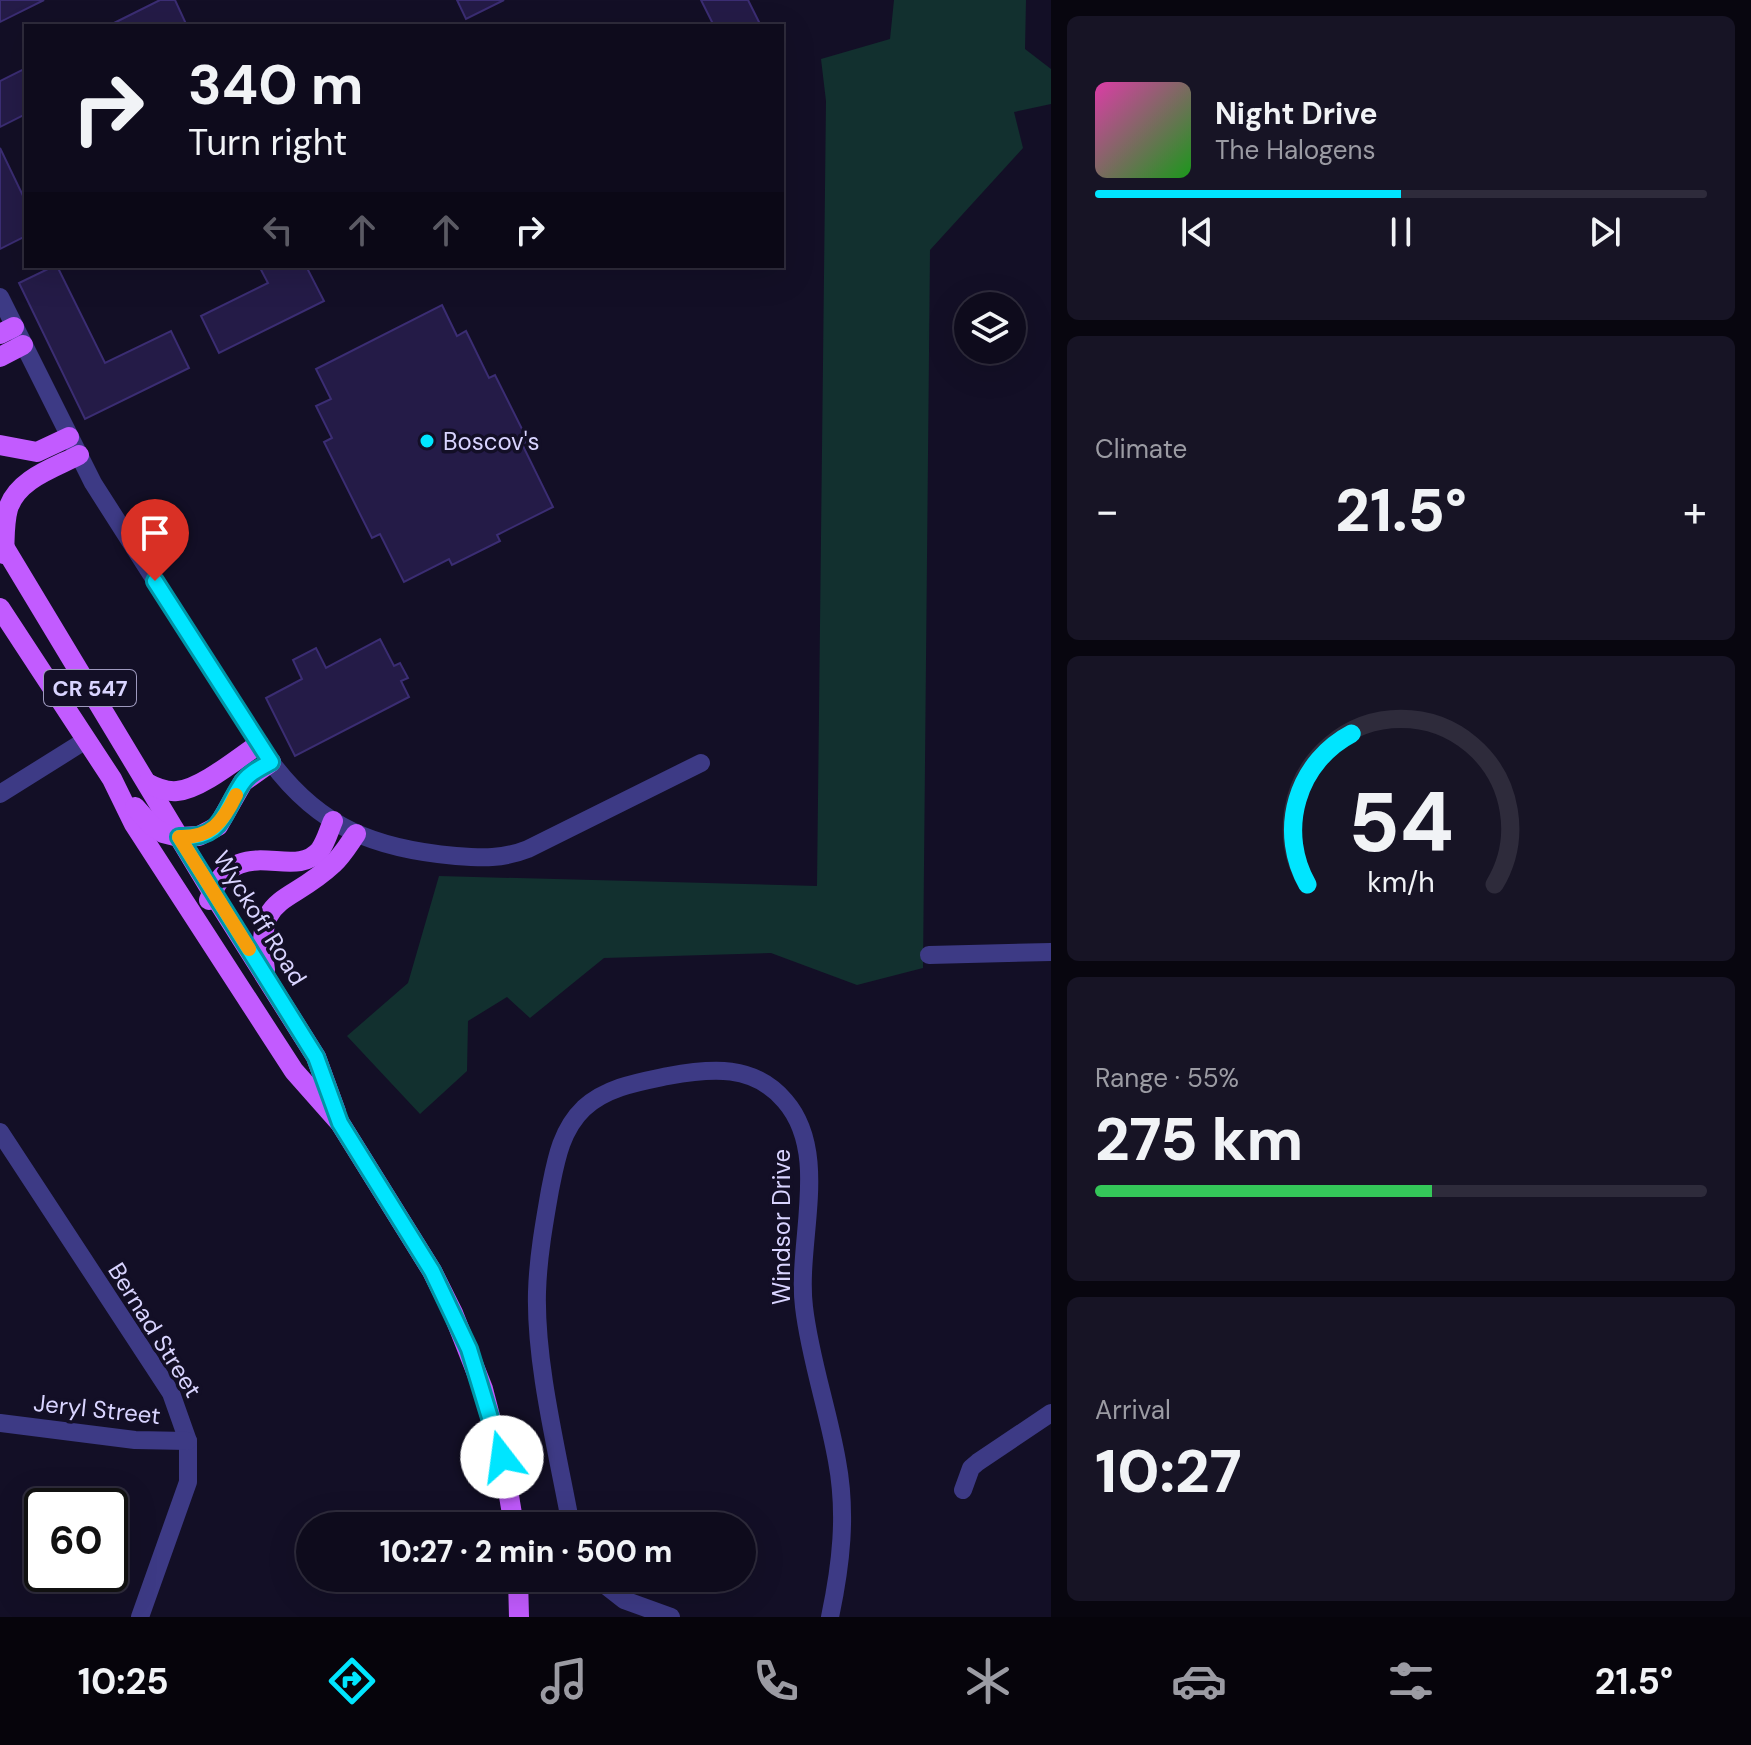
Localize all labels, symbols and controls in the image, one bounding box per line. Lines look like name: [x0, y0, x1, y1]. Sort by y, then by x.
text: 340 m: [188, 48, 363, 121]
icon: right: [56, 56, 160, 160]
text: Night Drive: [1215, 94, 1378, 133]
text: Turn right: [188, 119, 347, 166]
text: The Halogens: [1215, 133, 1375, 167]
icon: left: [256, 208, 300, 252]
icon: ahead: [340, 208, 384, 252]
icon: ahead: [424, 208, 468, 252]
icon: right: [508, 208, 552, 252]
icon: previous: [1175, 210, 1219, 254]
icon: pause: [1379, 210, 1423, 254]
icon: next: [1583, 210, 1627, 254]
map controls: [954, 292, 1026, 364]
button: layers: [954, 292, 1026, 364]
place label: Boscov's: [443, 426, 540, 457]
marker: Boscov's: [418, 432, 436, 450]
text: Climate: [1095, 432, 1187, 466]
text: 21.5°: [1335, 471, 1467, 550]
text: −: [1095, 482, 1119, 540]
text: +: [1683, 482, 1707, 540]
pin: [121, 499, 189, 581]
icon: arrive: [133, 511, 177, 555]
road number: CR 547: [44, 670, 136, 706]
text: 54: [1348, 767, 1454, 876]
street label: Wyckoff Road: [206, 845, 314, 991]
text: km/h: [1367, 864, 1435, 901]
text: Range · 55%: [1095, 1061, 1239, 1095]
text: 275 km: [1095, 1100, 1303, 1179]
street label: Windsor Drive: [766, 1149, 797, 1305]
street label: Bernad Street: [101, 1257, 209, 1403]
street label: Jeryl Street: [32, 1387, 162, 1431]
text: Arrival: [1095, 1393, 1171, 1427]
position arrow: [460, 1415, 544, 1499]
text: 10:27: [1095, 1432, 1242, 1511]
speed limit sign: 60: [24, 1488, 128, 1592]
text: 10:27 · 2 min · 500 m: [380, 1532, 672, 1571]
icon: directions: [324, 1653, 380, 1709]
icon: music: [536, 1653, 592, 1709]
icon: phone: [748, 1653, 804, 1709]
icon: climate: [960, 1653, 1016, 1709]
icon: car: [1171, 1653, 1227, 1709]
icon: filters: [1383, 1653, 1439, 1709]
text: 10:25: [78, 1658, 169, 1705]
text: 21.5°: [1595, 1658, 1673, 1705]

